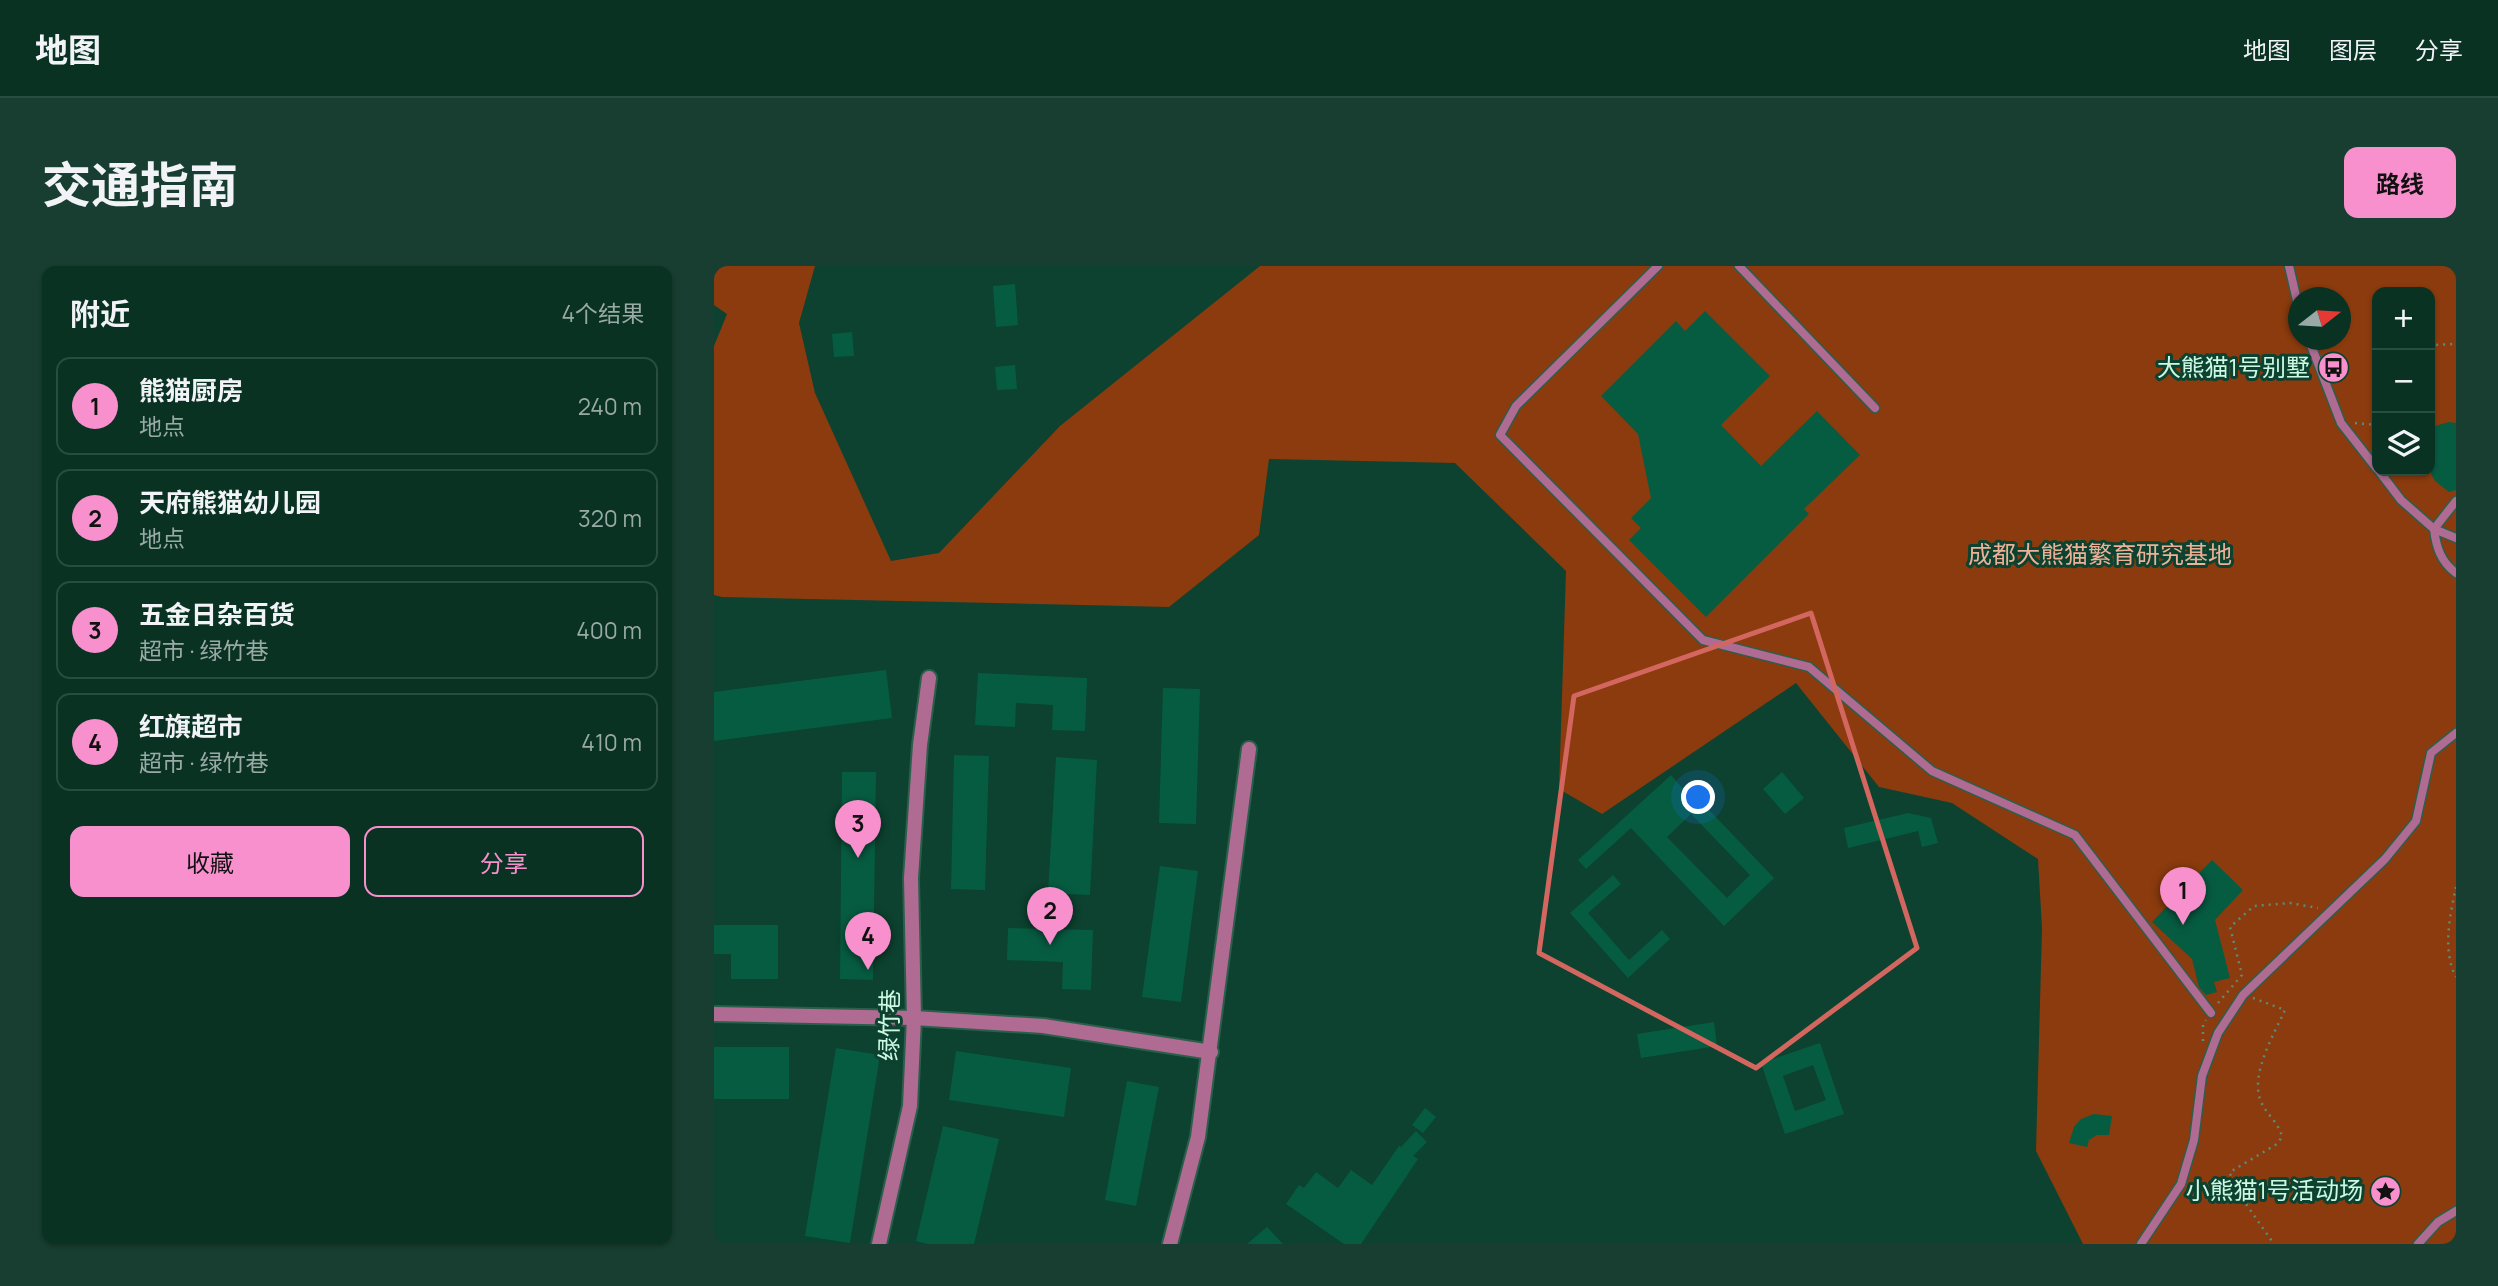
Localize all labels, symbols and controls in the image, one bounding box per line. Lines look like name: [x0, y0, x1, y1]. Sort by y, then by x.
text: 地图: [35, 27, 101, 72]
text: 地图: [2243, 33, 2291, 66]
text: 图层: [2329, 33, 2377, 66]
text: 分享: [2415, 33, 2463, 66]
button: 路线: [2344, 147, 2456, 218]
text: 交通指南: [42, 151, 238, 218]
north arrow: [2288, 287, 2351, 350]
map controls: [2372, 287, 2435, 476]
button: +: [2372, 287, 2435, 350]
text: 附近: [70, 293, 130, 334]
text: 4个结果: [561, 297, 644, 329]
place label: 大熊猫1号别墅: [2157, 350, 2310, 383]
button: −: [2372, 350, 2435, 413]
bus stop icon: 大熊猫1号别墅: [2316, 351, 2350, 385]
text: 熊猫厨房: [139, 372, 243, 408]
text: 1: [90, 390, 100, 422]
text: 240 m: [578, 390, 642, 422]
text: 地点: [139, 410, 185, 442]
button: layers: [2372, 413, 2435, 476]
text: 天府熊猫幼儿园: [139, 484, 321, 520]
text: 2: [88, 502, 102, 534]
text: 320 m: [578, 502, 642, 534]
text: 地点: [139, 522, 185, 554]
park label: 成都大熊猫繁育研究基地: [1968, 537, 2232, 570]
text: 五金日杂百货: [139, 596, 295, 632]
text: 3: [88, 614, 102, 646]
text: 400 m: [576, 614, 642, 646]
text: 超市 · 绿竹巷: [139, 634, 268, 666]
text: 红旗超市: [139, 708, 243, 744]
text: 4: [88, 726, 102, 758]
text: 410 m: [581, 726, 642, 758]
text: 超市 · 绿竹巷: [139, 746, 268, 778]
your location: [1681, 780, 1715, 814]
pin: 3: [835, 800, 881, 858]
button: 收藏: [70, 826, 350, 897]
button: 分享: [364, 826, 644, 897]
pin: 1: [2160, 867, 2206, 925]
pin: 2: [1027, 887, 1073, 945]
pin: 4: [845, 912, 891, 970]
street label: 绿竹巷: [871, 989, 906, 1061]
place label: 小熊猫1号活动场: [2186, 1173, 2363, 1206]
place icon: 小熊猫1号活动场: [2369, 1174, 2403, 1208]

